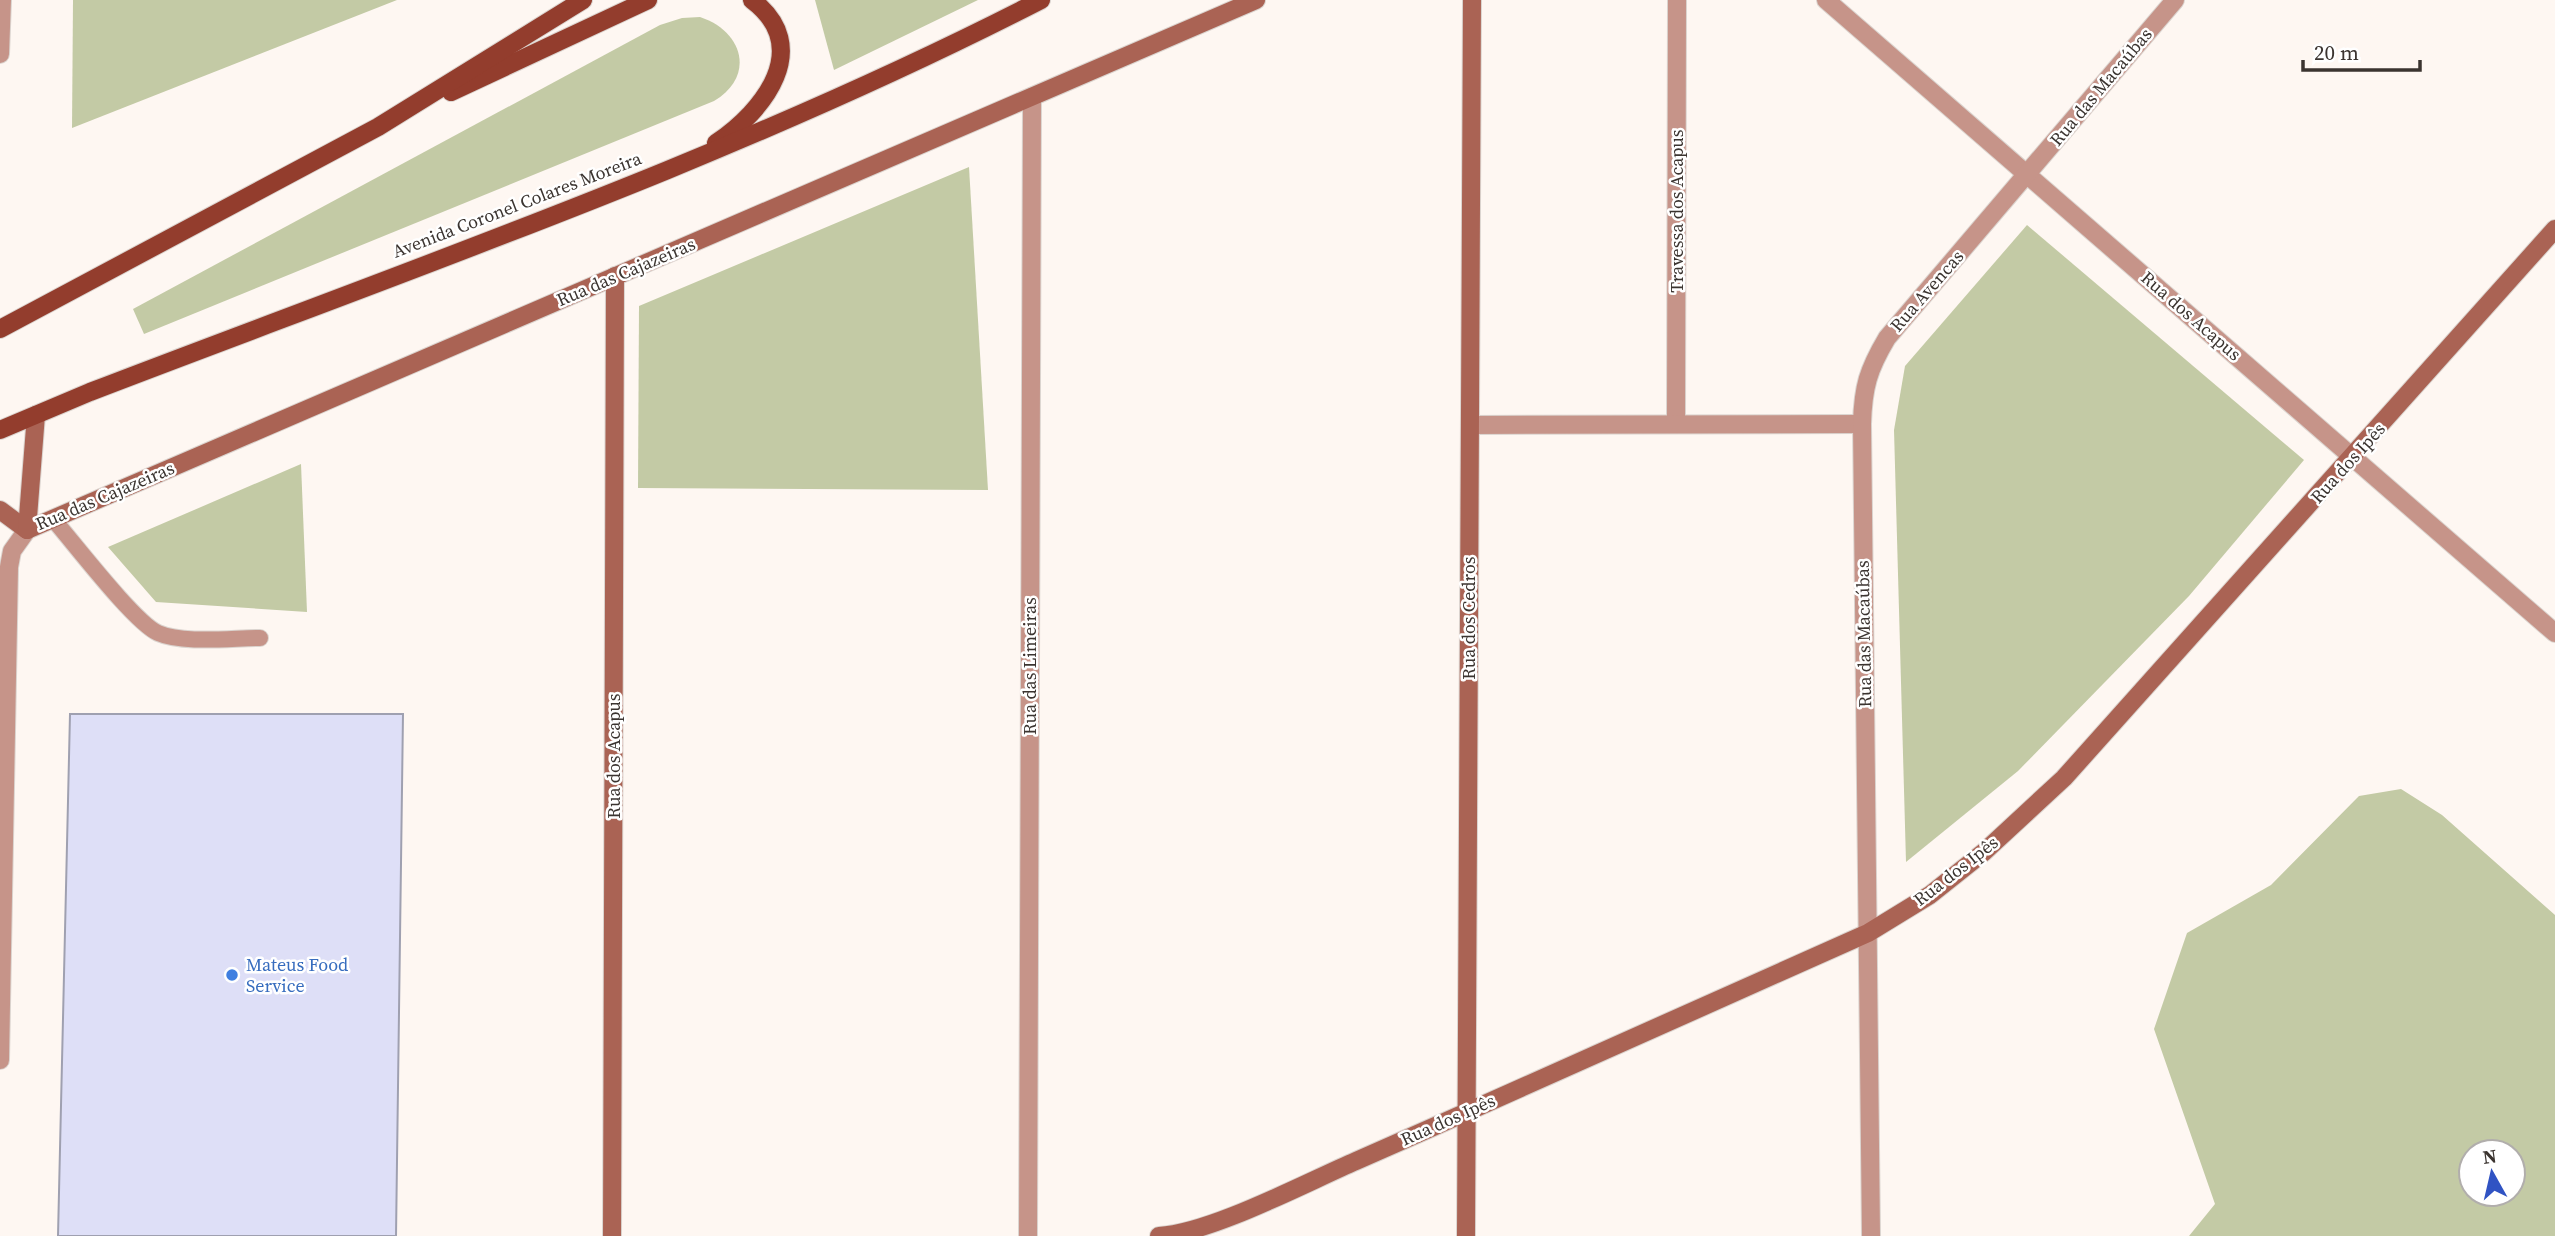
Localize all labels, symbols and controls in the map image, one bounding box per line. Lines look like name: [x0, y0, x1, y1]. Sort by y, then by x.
street label: Rua das Macaúbas: [2044, 22, 2158, 151]
scale bar: [2303, 28, 2420, 72]
text: 20 m: [2314, 38, 2359, 67]
street label: Travessa dos Acapus: [1664, 129, 1689, 293]
street label: Avenida Coronel Colares Moreira: [389, 145, 646, 264]
street label: Rua das Cajazeiras: [553, 231, 699, 312]
street label: Rua Avencas: [1884, 244, 1969, 337]
street label: Rua dos Acapus: [2136, 265, 2247, 366]
street label: Rua dos Ipês: [2305, 417, 2391, 509]
street label: Rua das Cajazeiras: [32, 455, 178, 536]
street label: Rua dos Cedros: [1456, 556, 1481, 680]
street label: Rua das Macaúbas: [1850, 560, 1877, 708]
street label: Rua das Limeiras: [1017, 597, 1042, 735]
street label: Rua dos Acapus: [601, 693, 626, 819]
street label: Rua dos Ipês: [1908, 830, 2003, 912]
place label: Mateus Food Service: [246, 952, 348, 998]
marker: Mateus Food Service: [224, 967, 240, 983]
street label: Rua dos Ipês: [1397, 1087, 1499, 1152]
north arrow: [2457, 1138, 2527, 1208]
text: N: [2481, 1142, 2498, 1170]

